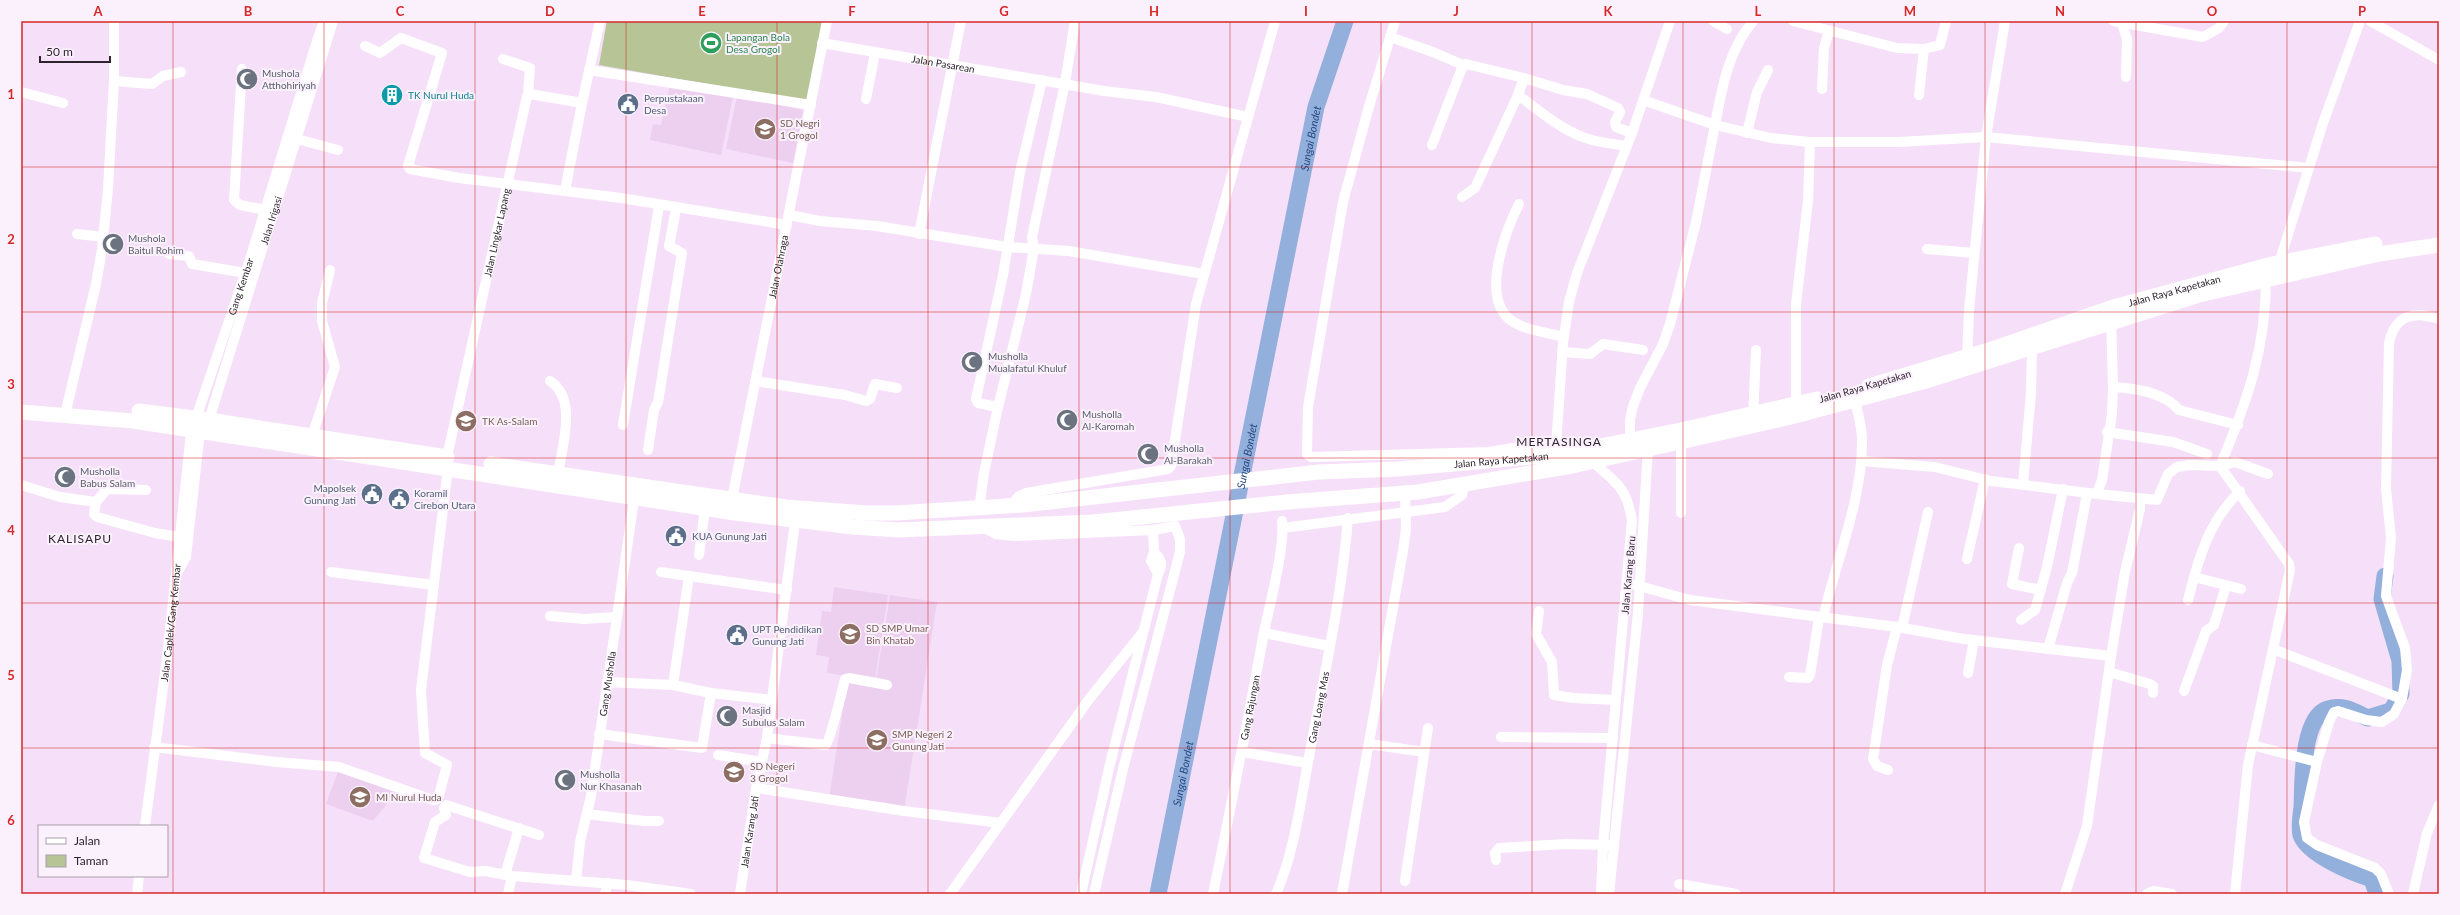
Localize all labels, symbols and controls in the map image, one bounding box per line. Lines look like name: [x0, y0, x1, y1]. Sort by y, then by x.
text: A: [92, 3, 103, 19]
text: B: [244, 3, 253, 19]
text: C: [396, 3, 405, 19]
text: D: [545, 3, 555, 19]
text: E: [698, 3, 706, 19]
text: F: [848, 3, 856, 19]
text: G: [999, 3, 1009, 19]
text: H: [1149, 3, 1159, 19]
text: I: [1304, 3, 1308, 19]
text: J: [1453, 3, 1459, 19]
text: K: [1604, 3, 1614, 19]
text: L: [1755, 3, 1762, 19]
text: M: [1904, 3, 1916, 19]
text: N: [2055, 3, 2065, 19]
text: O: [2207, 3, 2218, 19]
text: P: [2358, 3, 2366, 19]
sports icon: Lapangan Bola Desa Grogol: [698, 30, 724, 56]
place label: Lapangan Bola Desa Grogol: [726, 31, 790, 55]
scale bar: [40, 38, 110, 64]
text: 50 m: [46, 44, 73, 59]
street label: Jalan Pasarean: [911, 52, 976, 75]
mosque icon: Mushola Atthohiriyah: [234, 66, 260, 92]
place label: Mushola Atthohiriyah: [262, 67, 316, 91]
building icon: TK Nurul Huda: [379, 82, 405, 108]
text: 1: [7, 86, 15, 102]
place label: TK Nurul Huda: [408, 89, 474, 101]
public building icon: Perpustakaan Desa: [615, 91, 641, 117]
place label: Perpustakaan Desa: [644, 92, 703, 116]
water label: Sungai Bondet: [1297, 104, 1323, 172]
school or university icon: SD Negri 1 Grogol: [752, 116, 778, 142]
place label: SD Negri 1 Grogol: [780, 117, 820, 141]
street label: Jalan Lingkar Lapang: [481, 187, 512, 278]
street label: Jalan Irigasi: [258, 195, 284, 246]
text: 2: [7, 231, 15, 247]
mosque icon: Mushola Baitul Rohim: [100, 231, 126, 257]
place label: Mushola Baitul Rohim: [128, 232, 184, 256]
street label: Jalan Olahraga: [766, 234, 790, 299]
street label: Gang Kembar: [225, 256, 256, 317]
street label: Jalan Raya Kapetakan: [2127, 272, 2222, 309]
mosque icon: Musholla Mualafatul Khuluf: [959, 349, 985, 375]
place label: Musholla Mualafatul Khuluf: [988, 350, 1067, 374]
street label: Jalan Raya Kapetakan: [1818, 367, 1912, 405]
text: 3: [7, 376, 15, 392]
mosque icon: Musholla Al-Karomah: [1054, 407, 1080, 433]
school or university icon: TK As-Salam: [453, 408, 479, 434]
place label: Musholla Al-Karomah: [1082, 408, 1134, 432]
place label: TK As-Salam: [482, 415, 537, 427]
water label: Sungai Bondet: [1233, 422, 1259, 489]
district label: MERTASINGA: [1516, 434, 1602, 449]
mosque icon: Musholla Al-Barakah: [1135, 441, 1161, 467]
place label: Musholla Al-Barakah: [1164, 442, 1212, 466]
street label: Jalan Raya Kapetakan: [1453, 450, 1549, 470]
mosque icon: Musholla Babus Salam: [52, 464, 78, 490]
place label: Musholla Babus Salam: [80, 465, 135, 489]
public building icon: Mapolsek Gunung Jati: [359, 481, 385, 507]
place label: Mapolsek Gunung Jati: [304, 482, 357, 506]
public building icon: Koramil Cirebon Utara: [386, 486, 412, 512]
place label: Koramil Cirebon Utara: [414, 487, 476, 511]
text: 4: [7, 522, 15, 538]
public building icon: KUA Gunung Jati: [663, 523, 689, 549]
place label: KUA Gunung Jati: [692, 530, 767, 542]
district label: KALISAPU: [48, 531, 112, 546]
street label: Jalan Karang Baru: [1619, 535, 1637, 615]
street label: Jalan Caplek/Gang Kembar: [158, 563, 183, 682]
school or university icon: SD SMP Umar Bin Khatab: [837, 621, 863, 647]
public building icon: UPT Pendidikan Gunung Jati: [724, 622, 750, 648]
place label: SD SMP Umar Bin Khatab: [866, 622, 929, 646]
place label: UPT Pendidikan Gunung Jati: [752, 623, 822, 647]
street label: Gang Musholla: [597, 650, 618, 717]
text: 5: [7, 667, 15, 683]
street label: Gang Loang Mas: [1306, 670, 1331, 744]
street label: Gang Rajungan: [1238, 674, 1262, 741]
mosque icon: Masjid Subulus Salam: [714, 703, 740, 729]
place label: Masjid Subulus Salam: [742, 704, 805, 728]
school or university icon: SMP Negeri 2 Gunung Jati: [864, 727, 890, 753]
place label: SMP Negeri 2 Gunung Jati: [892, 728, 953, 752]
water label: Sungai Bondet: [1169, 740, 1195, 807]
school or university icon: SD Negeri 3 Grogol: [721, 759, 747, 785]
place label: SD Negeri 3 Grogol: [750, 760, 795, 784]
mosque icon: Musholla Nur Khasanah: [552, 767, 578, 793]
place label: Musholla Nur Khasanah: [580, 768, 642, 792]
school or university icon: MI Nurul Huda: [347, 784, 373, 810]
place label: MI Nurul Huda: [376, 791, 442, 803]
street label: Jalan Karang Jati: [738, 795, 761, 869]
text: 6: [7, 812, 15, 828]
legend: [38, 825, 168, 877]
text: Jalan: [74, 833, 100, 848]
text: Taman: [74, 853, 108, 868]

